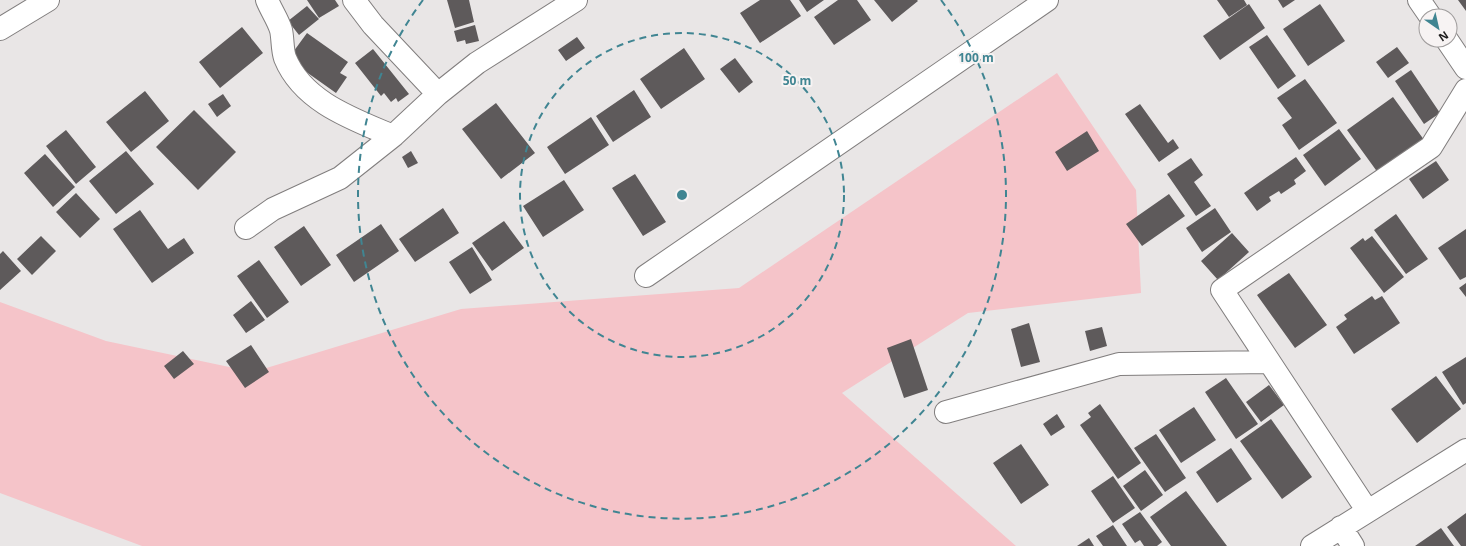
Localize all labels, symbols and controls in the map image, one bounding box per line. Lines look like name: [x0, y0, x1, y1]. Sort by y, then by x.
north arrow: [1418, 8, 1458, 48]
text: N: [1436, 28, 1452, 45]
text: 100 m: [958, 49, 994, 66]
text: 50 m: [783, 72, 811, 89]
centre of rings: [675, 188, 689, 202]

